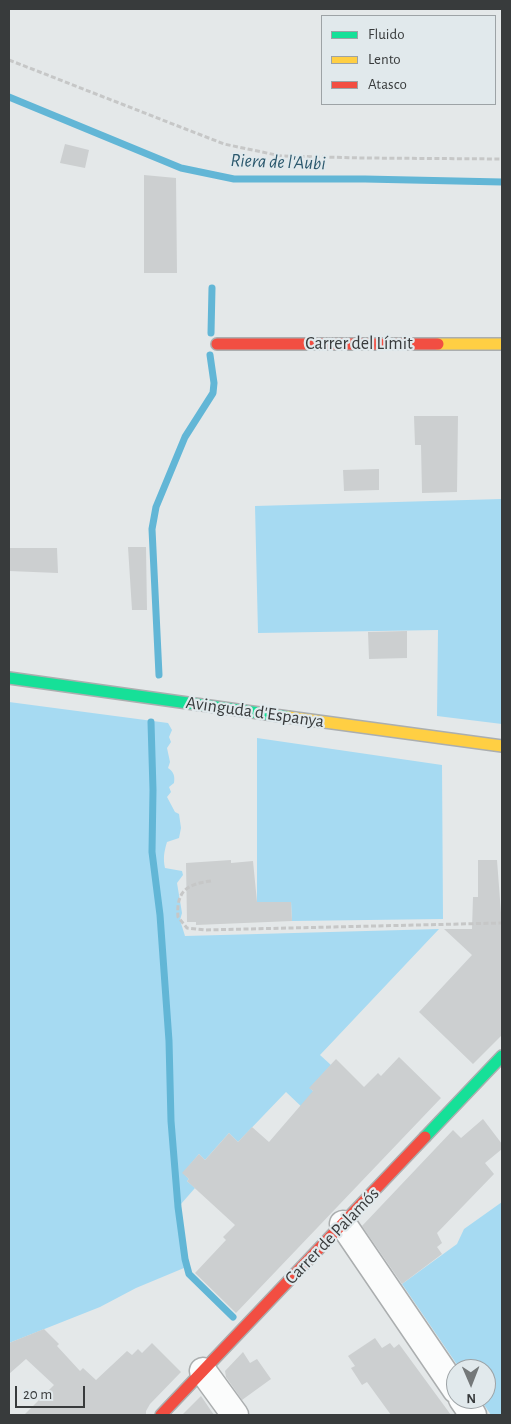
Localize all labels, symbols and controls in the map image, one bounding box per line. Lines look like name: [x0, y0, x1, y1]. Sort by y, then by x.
legend: [321, 15, 496, 105]
text: Fluido: [368, 27, 405, 42]
text: Lento: [368, 52, 401, 67]
text: Atasco: [368, 77, 407, 92]
water label: Riera de l'Aubi: [230, 149, 326, 175]
street label: Carrer del Límit: [305, 333, 413, 355]
street label: Avinguda d'Espanya: [184, 692, 326, 732]
street label: Carrer de Palamós: [280, 1183, 384, 1289]
north arrow: [446, 1359, 496, 1409]
scale bar: [18, 1376, 88, 1408]
text: 20 m: [23, 1387, 52, 1402]
text: N: [466, 1391, 476, 1405]

